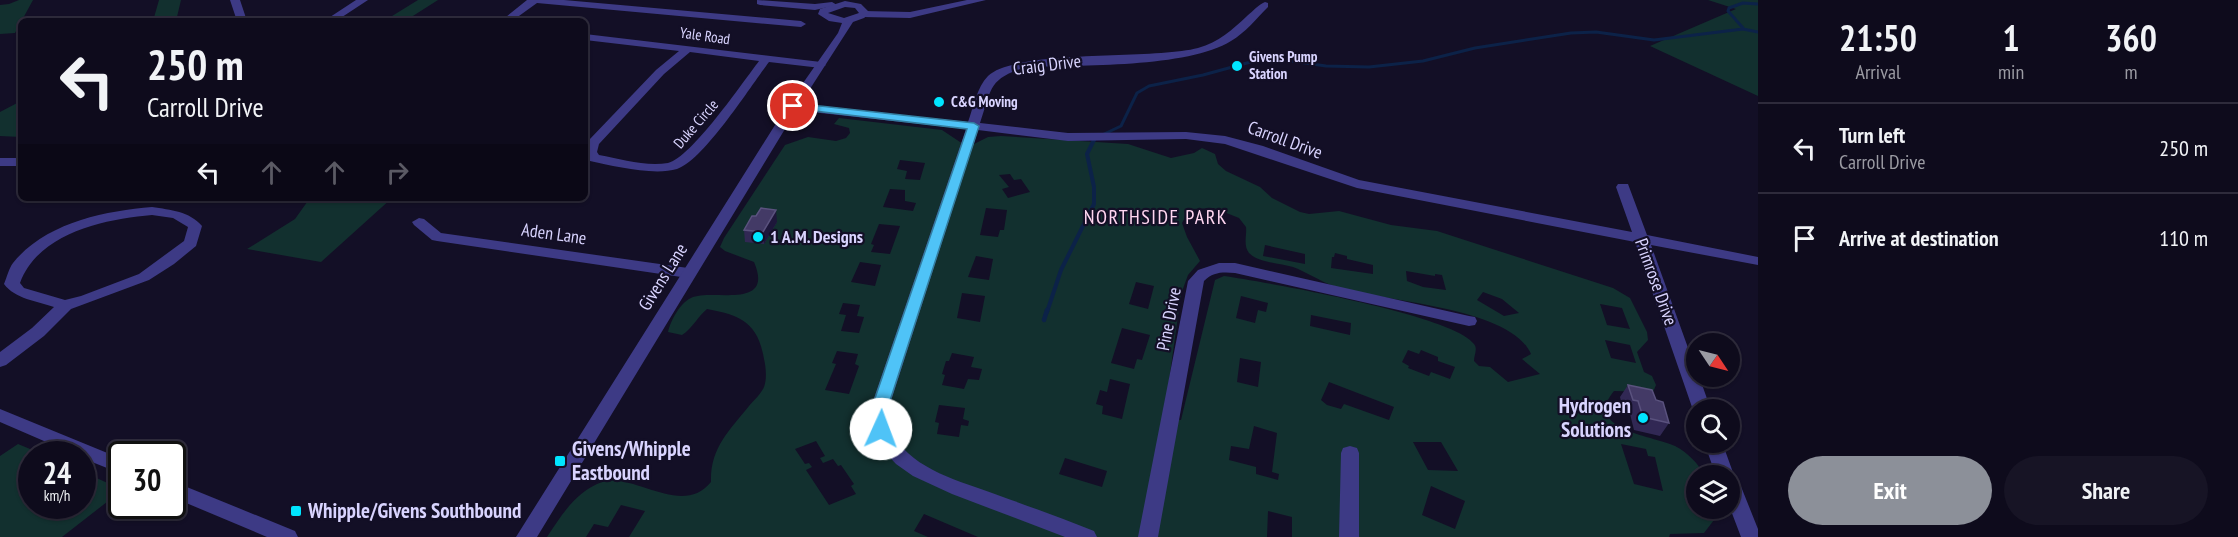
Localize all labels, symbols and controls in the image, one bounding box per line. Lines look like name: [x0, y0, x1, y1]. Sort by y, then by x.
text: 21:50: [1839, 14, 1917, 61]
text: 1: [2002, 14, 2020, 61]
text: 360: [2105, 14, 2157, 61]
street label: Yale Road: [679, 23, 731, 48]
text: 250 m: [147, 37, 244, 92]
icon: left: [48, 42, 126, 120]
place label: Givens Pump Station: [1249, 47, 1318, 83]
street label: Craig Drive: [1012, 49, 1082, 80]
marker: Givens Pump Station: [1230, 59, 1244, 73]
text: Arrival: [1855, 59, 1901, 85]
text: min: [1998, 59, 2024, 85]
text: m: [2125, 59, 2138, 85]
pin: [767, 80, 818, 131]
icon: arrive: [776, 89, 809, 122]
text: Carroll Drive: [147, 90, 264, 124]
place label: C&G Moving: [951, 92, 1018, 111]
street label: Duke Circle: [669, 95, 722, 152]
marker: C&G Moving: [932, 95, 946, 109]
street label: Carroll Drive: [1245, 115, 1326, 164]
text: Turn left: [1839, 121, 1905, 149]
icon: left: [1788, 132, 1821, 165]
text: 250 m: [2159, 134, 2208, 162]
text: Carroll Drive: [1839, 149, 1925, 175]
icon: left: [192, 156, 225, 189]
icon: ahead: [255, 156, 288, 189]
icon: ahead: [318, 156, 351, 189]
icon: right: [381, 156, 414, 189]
district label: NORTHSIDE PARK: [1084, 204, 1228, 230]
street label: Aden Lane: [520, 218, 588, 249]
icon: arrive: [1788, 222, 1821, 255]
text: Arrive at destination: [1839, 224, 1999, 252]
text: 110 m: [2159, 224, 2208, 252]
place label: 1 A.M. Designs: [770, 225, 863, 248]
marker: 1 A.M. Designs: [751, 230, 765, 244]
street label: Primrose Drive: [1630, 235, 1683, 328]
street label: Givens Lane: [633, 239, 692, 315]
street label: Pine Drive: [1151, 285, 1186, 352]
north arrow: [1686, 333, 1740, 387]
map controls: [1686, 333, 1740, 519]
place label: Hydrogen Solutions: [1559, 392, 1631, 443]
position arrow: [849, 397, 913, 461]
button: search: [1686, 399, 1740, 453]
marker: Hydrogen Solutions: [1636, 411, 1650, 425]
place label: Givens/Whipple Eastbound: [572, 435, 691, 486]
speed limit sign: 30: [108, 441, 186, 519]
text: 24: [43, 453, 71, 492]
marker: Givens/Whipple Eastbound: [553, 454, 567, 468]
button: Exit: [1788, 456, 1992, 525]
button: Share: [2004, 456, 2208, 525]
button: layers: [1686, 465, 1740, 519]
text: km/h: [44, 486, 70, 505]
place label: Whipple/Givens Southbound: [307, 497, 521, 524]
marker: Whipple/Givens Southbound: [289, 504, 303, 518]

